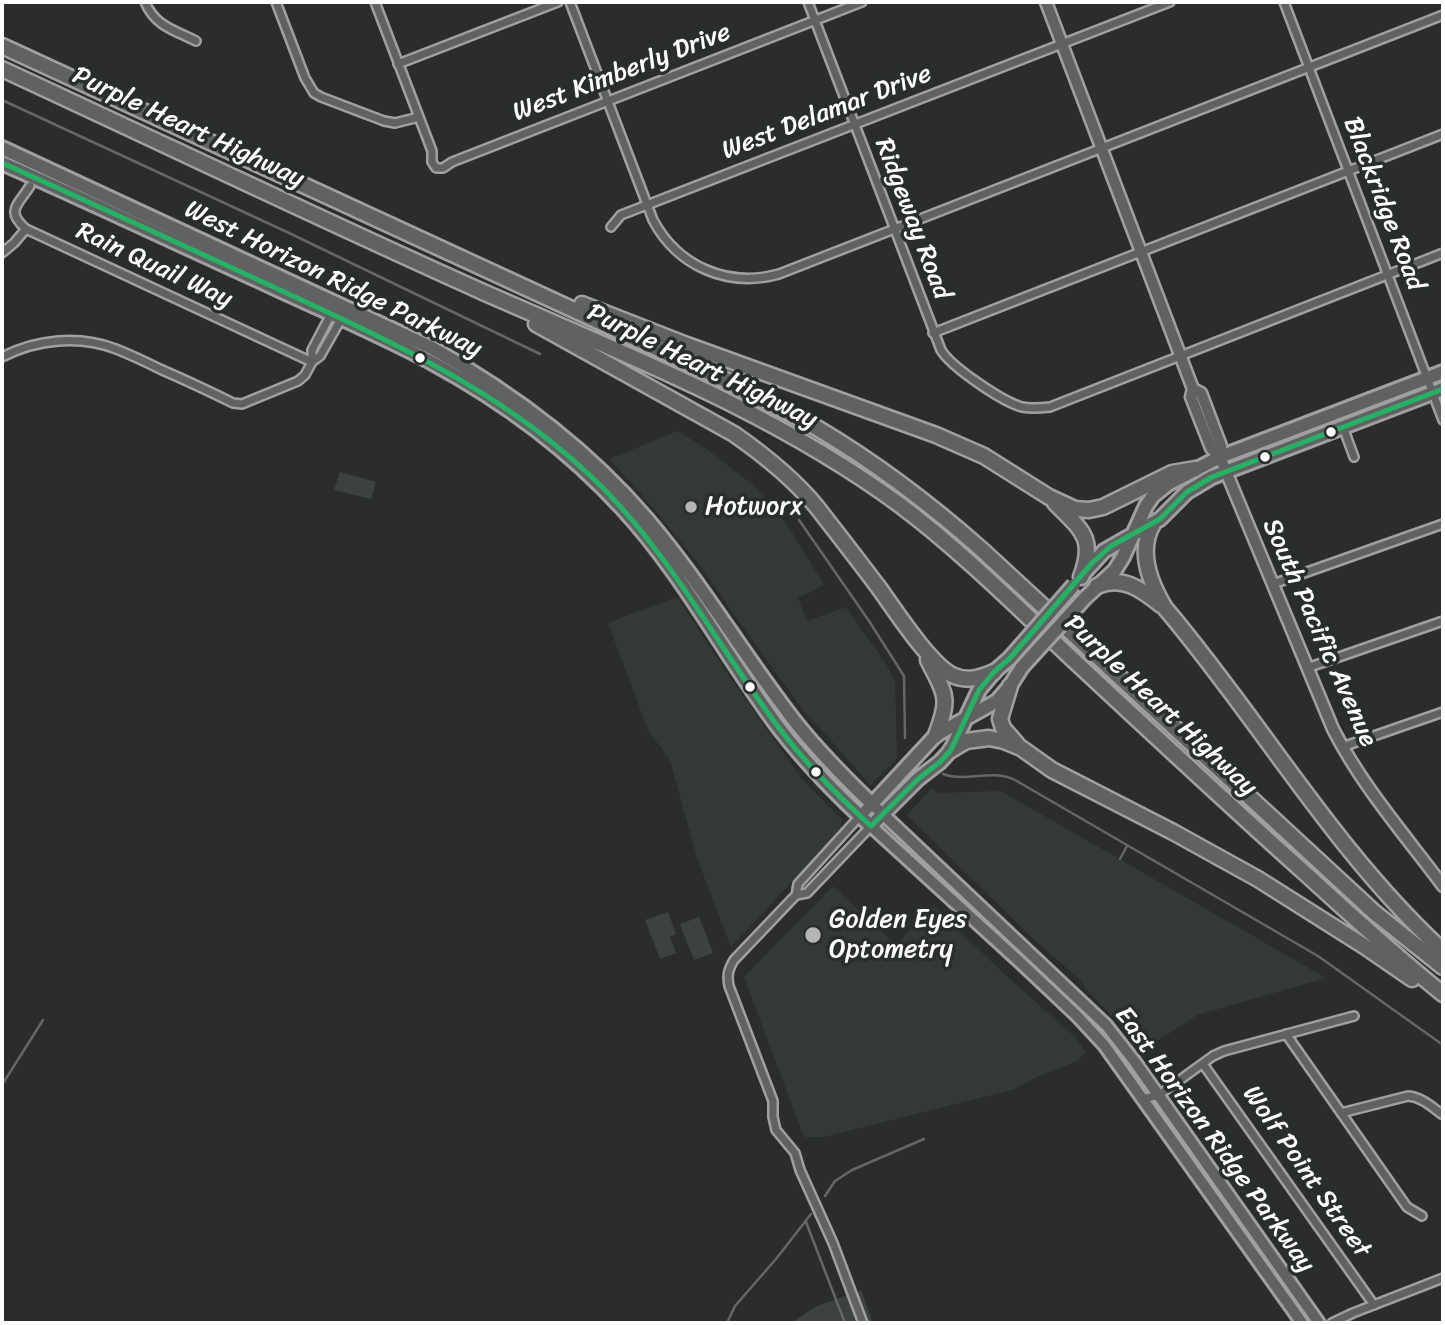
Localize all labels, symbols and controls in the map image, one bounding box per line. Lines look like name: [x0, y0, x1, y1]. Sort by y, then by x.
street label: West Kimberly Drive: [509, 17, 735, 129]
street label: West Delamar Drive: [718, 59, 936, 167]
street label: Purple Heart Highway: [67, 61, 309, 195]
street label: Blackridge Road: [1336, 113, 1430, 295]
street label: Ridgeway Road: [867, 134, 957, 304]
street label: West Horizon Ridge Parkway: [179, 194, 487, 366]
street label: Rain Quail Way: [71, 216, 237, 316]
street label: Purple Heart Highway: [582, 298, 822, 436]
unlabelled marker: [413, 351, 427, 365]
unlabelled marker: [1324, 425, 1338, 439]
unlabelled marker: [1258, 450, 1272, 464]
place label: Hotworx: [705, 491, 803, 523]
marker: Hotworx: [683, 499, 699, 515]
street label: South Pacific Avenue: [1255, 514, 1383, 752]
street label: Purple Heart Highway: [1057, 609, 1263, 803]
unlabelled marker: [743, 680, 757, 694]
unlabelled marker: [809, 765, 823, 779]
place label: Golden Eyes Optometry: [829, 904, 967, 965]
marker: Golden Eyes Optometry: [803, 925, 823, 945]
street label: East Horizon Ridge Parkway: [1107, 1001, 1321, 1279]
street label: Wolf Point Street: [1235, 1080, 1377, 1264]

